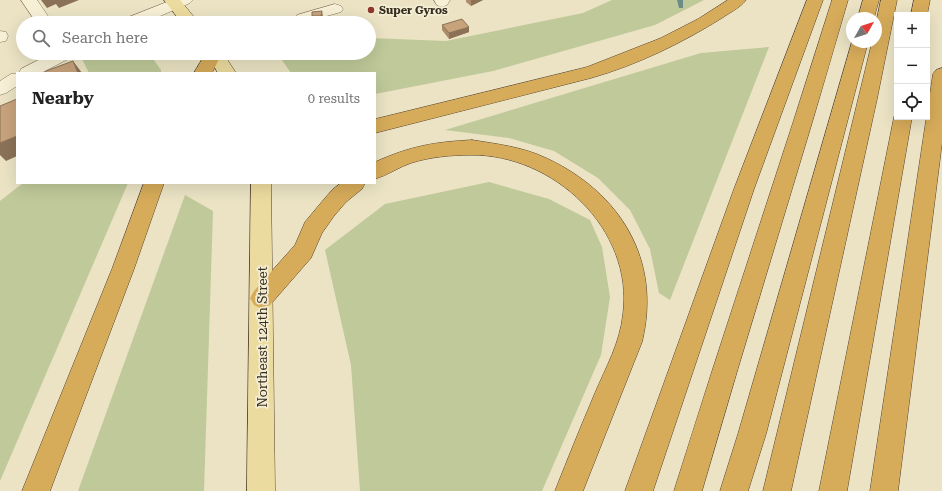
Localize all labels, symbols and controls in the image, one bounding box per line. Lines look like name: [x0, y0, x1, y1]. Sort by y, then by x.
place label: Super Gyros: [379, 4, 448, 17]
marker: Super Gyros: [366, 5, 376, 15]
north arrow: [846, 12, 882, 48]
map controls: [894, 12, 930, 120]
button: +: [894, 12, 930, 48]
search box: [16, 16, 376, 60]
icon: search: [30, 27, 52, 49]
text: Search here: [62, 29, 148, 47]
button: −: [894, 48, 930, 84]
button: locate: [894, 84, 930, 120]
text: Nearby: [32, 88, 94, 108]
text: 0 results: [308, 91, 360, 106]
street label: Northeast 124th Street: [255, 266, 270, 408]

